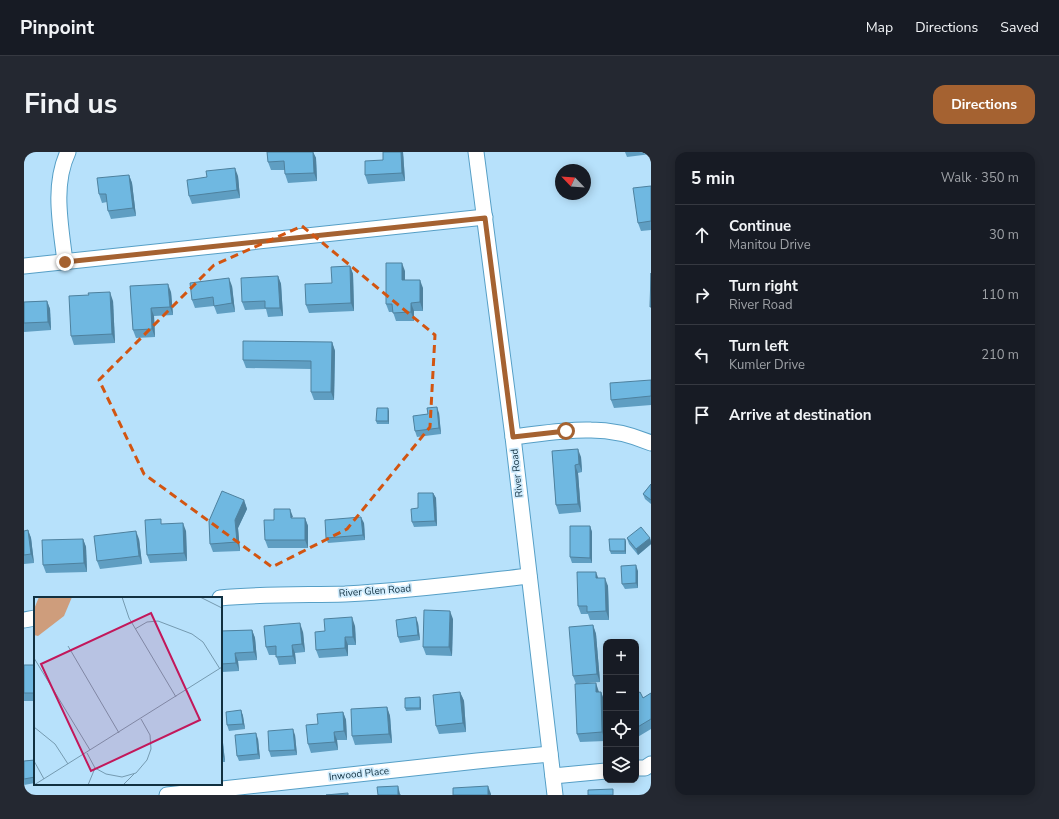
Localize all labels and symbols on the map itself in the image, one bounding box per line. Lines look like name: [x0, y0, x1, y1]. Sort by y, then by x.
north arrow: [555, 164, 591, 200]
route end: [56, 253, 74, 271]
route start: [557, 422, 575, 440]
street label: River Road: [507, 448, 527, 498]
street label: River Glen Road: [338, 581, 412, 601]
inset map: [34, 597, 222, 785]
street label: Inwood Place: [328, 764, 390, 784]

